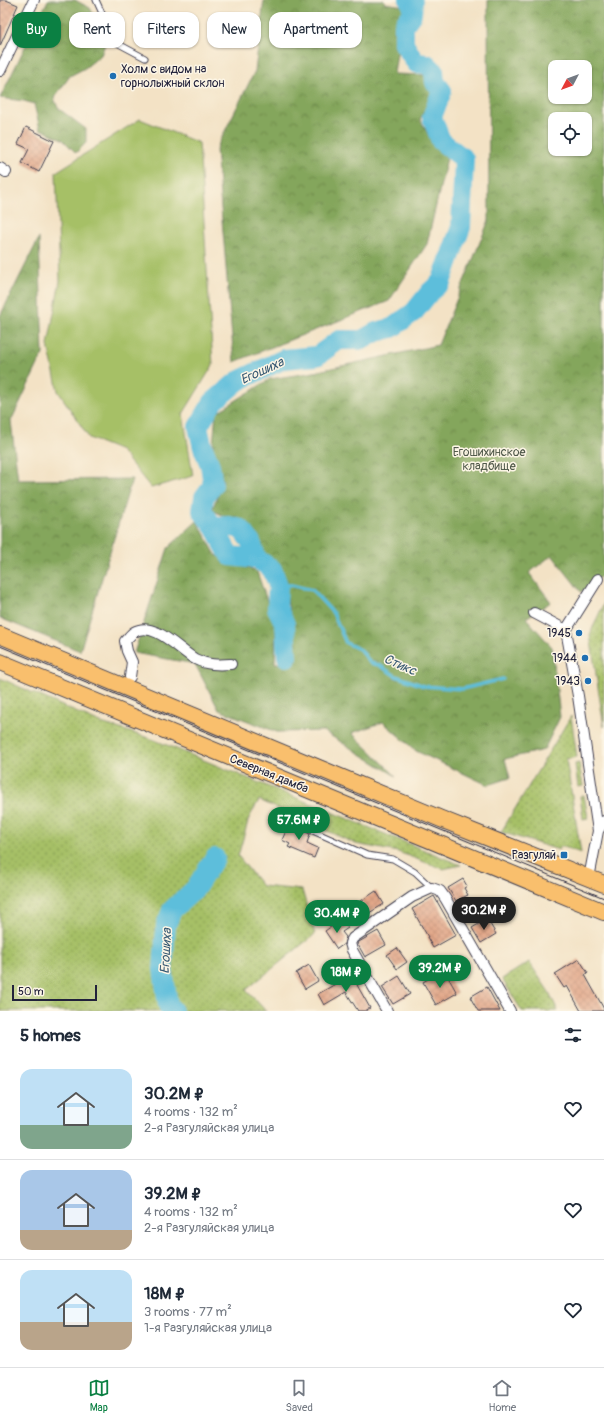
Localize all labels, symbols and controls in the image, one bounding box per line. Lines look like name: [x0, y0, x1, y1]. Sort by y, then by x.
chip: Buy: [12, 12, 61, 48]
chip: Rent: [69, 12, 125, 48]
chip: Filters: [133, 12, 199, 48]
chip: New: [207, 12, 261, 48]
chip: Apartment: [269, 12, 362, 48]
north arrow: [548, 60, 592, 104]
map controls: [548, 60, 592, 156]
place label: Холм с видом на горнолыжный склон: [121, 62, 224, 91]
marker: Холм с видом на горнолыжный склон: [108, 71, 118, 81]
button: locate: [548, 112, 592, 156]
water label: Егошиха: [238, 354, 287, 388]
park label: Егошихинское кладбище: [453, 445, 525, 474]
place label: 1945: [547, 626, 571, 641]
marker: 1945: [574, 628, 584, 638]
water label: Стикс: [381, 651, 420, 680]
place label: 1944: [552, 651, 577, 666]
marker: 1944: [580, 653, 590, 663]
place label: 1943: [555, 674, 580, 689]
marker: 1943: [583, 676, 593, 686]
street label: Северная дамба: [227, 751, 311, 797]
pin: 57.6M ₽: [262, 807, 336, 841]
text: 57.6M ₽: [277, 812, 321, 828]
place label: Разгуляй: [512, 848, 556, 863]
marker: Разгуляй: [559, 850, 569, 860]
pin: 30.2M ₽: [447, 897, 521, 931]
pin: 30.4M ₽: [300, 900, 374, 934]
text: 30.2M ₽: [461, 902, 507, 918]
text: 30.4M ₽: [314, 905, 360, 921]
water label: Егошиха: [157, 927, 175, 974]
pin: 39.2M ₽: [403, 955, 477, 989]
pin: 18M ₽: [318, 959, 374, 993]
text: 39.2M ₽: [418, 960, 462, 976]
text: 18M ₽: [330, 964, 362, 980]
scale bar: [12, 983, 97, 1002]
text: 50 m: [18, 985, 44, 998]
icon: filters: [562, 1024, 584, 1046]
text: 5 homes: [20, 1025, 81, 1046]
text: 30.2M ₽: [144, 1083, 204, 1104]
icon: home: [52, 1085, 100, 1133]
icon: heart: [562, 1098, 584, 1120]
text: 4 rooms · 132 m²: [144, 1104, 238, 1120]
text: 2-я Разгуляйская улица: [144, 1120, 274, 1136]
text: 39.2M ₽: [144, 1183, 202, 1204]
icon: home: [52, 1186, 100, 1234]
icon: heart: [562, 1199, 584, 1221]
text: 4 rooms · 132 m²: [144, 1204, 238, 1220]
text: 2-я Разгуляйская улица: [144, 1220, 274, 1236]
text: 18M ₽: [144, 1283, 185, 1304]
icon: home: [52, 1286, 100, 1334]
icon: heart: [562, 1299, 584, 1321]
text: 3 rooms · 77 m²: [144, 1304, 232, 1320]
text: 1-я Разгуляйская улица: [144, 1320, 272, 1336]
tab: Map: [88, 1377, 110, 1414]
tab: Saved: [285, 1377, 313, 1414]
tab: Home: [488, 1377, 516, 1414]

